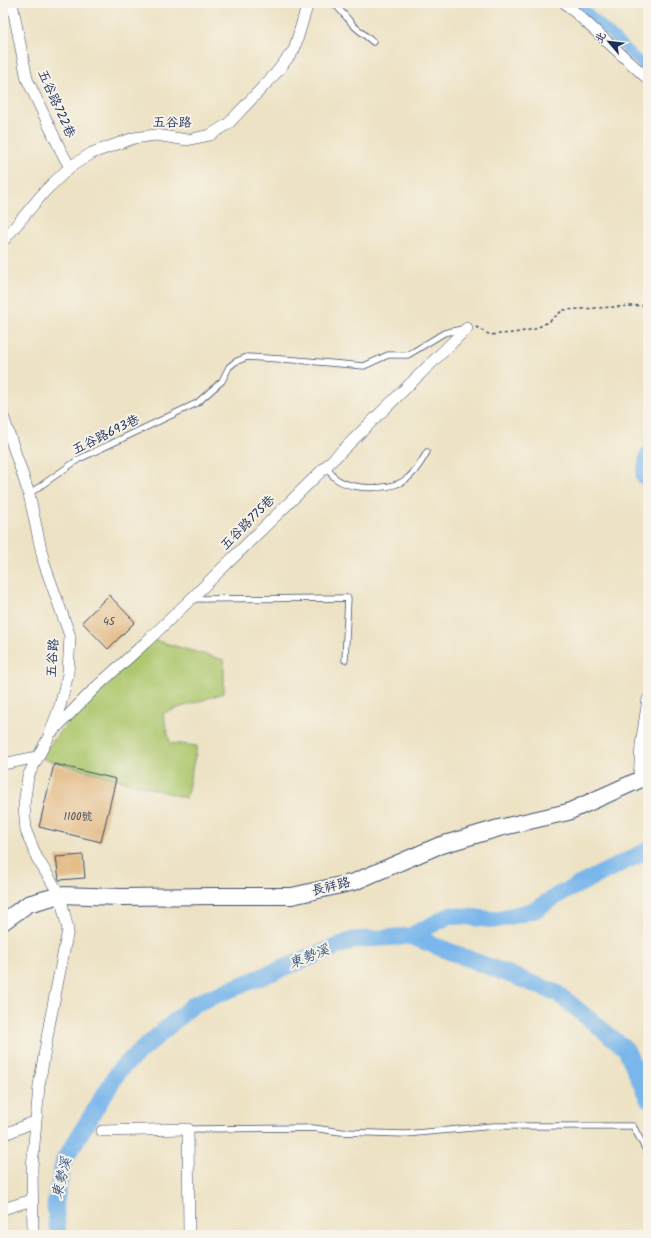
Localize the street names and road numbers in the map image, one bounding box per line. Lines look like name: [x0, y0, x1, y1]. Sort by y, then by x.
street label: 五谷路722巷: [32, 66, 80, 142]
street label: 五谷路: [152, 112, 192, 134]
street label: 五谷路693巷: [69, 410, 143, 460]
street label: 五谷路775巷: [215, 490, 281, 556]
street label: 五谷路: [41, 638, 65, 678]
street label: 長祥路: [310, 872, 352, 902]

